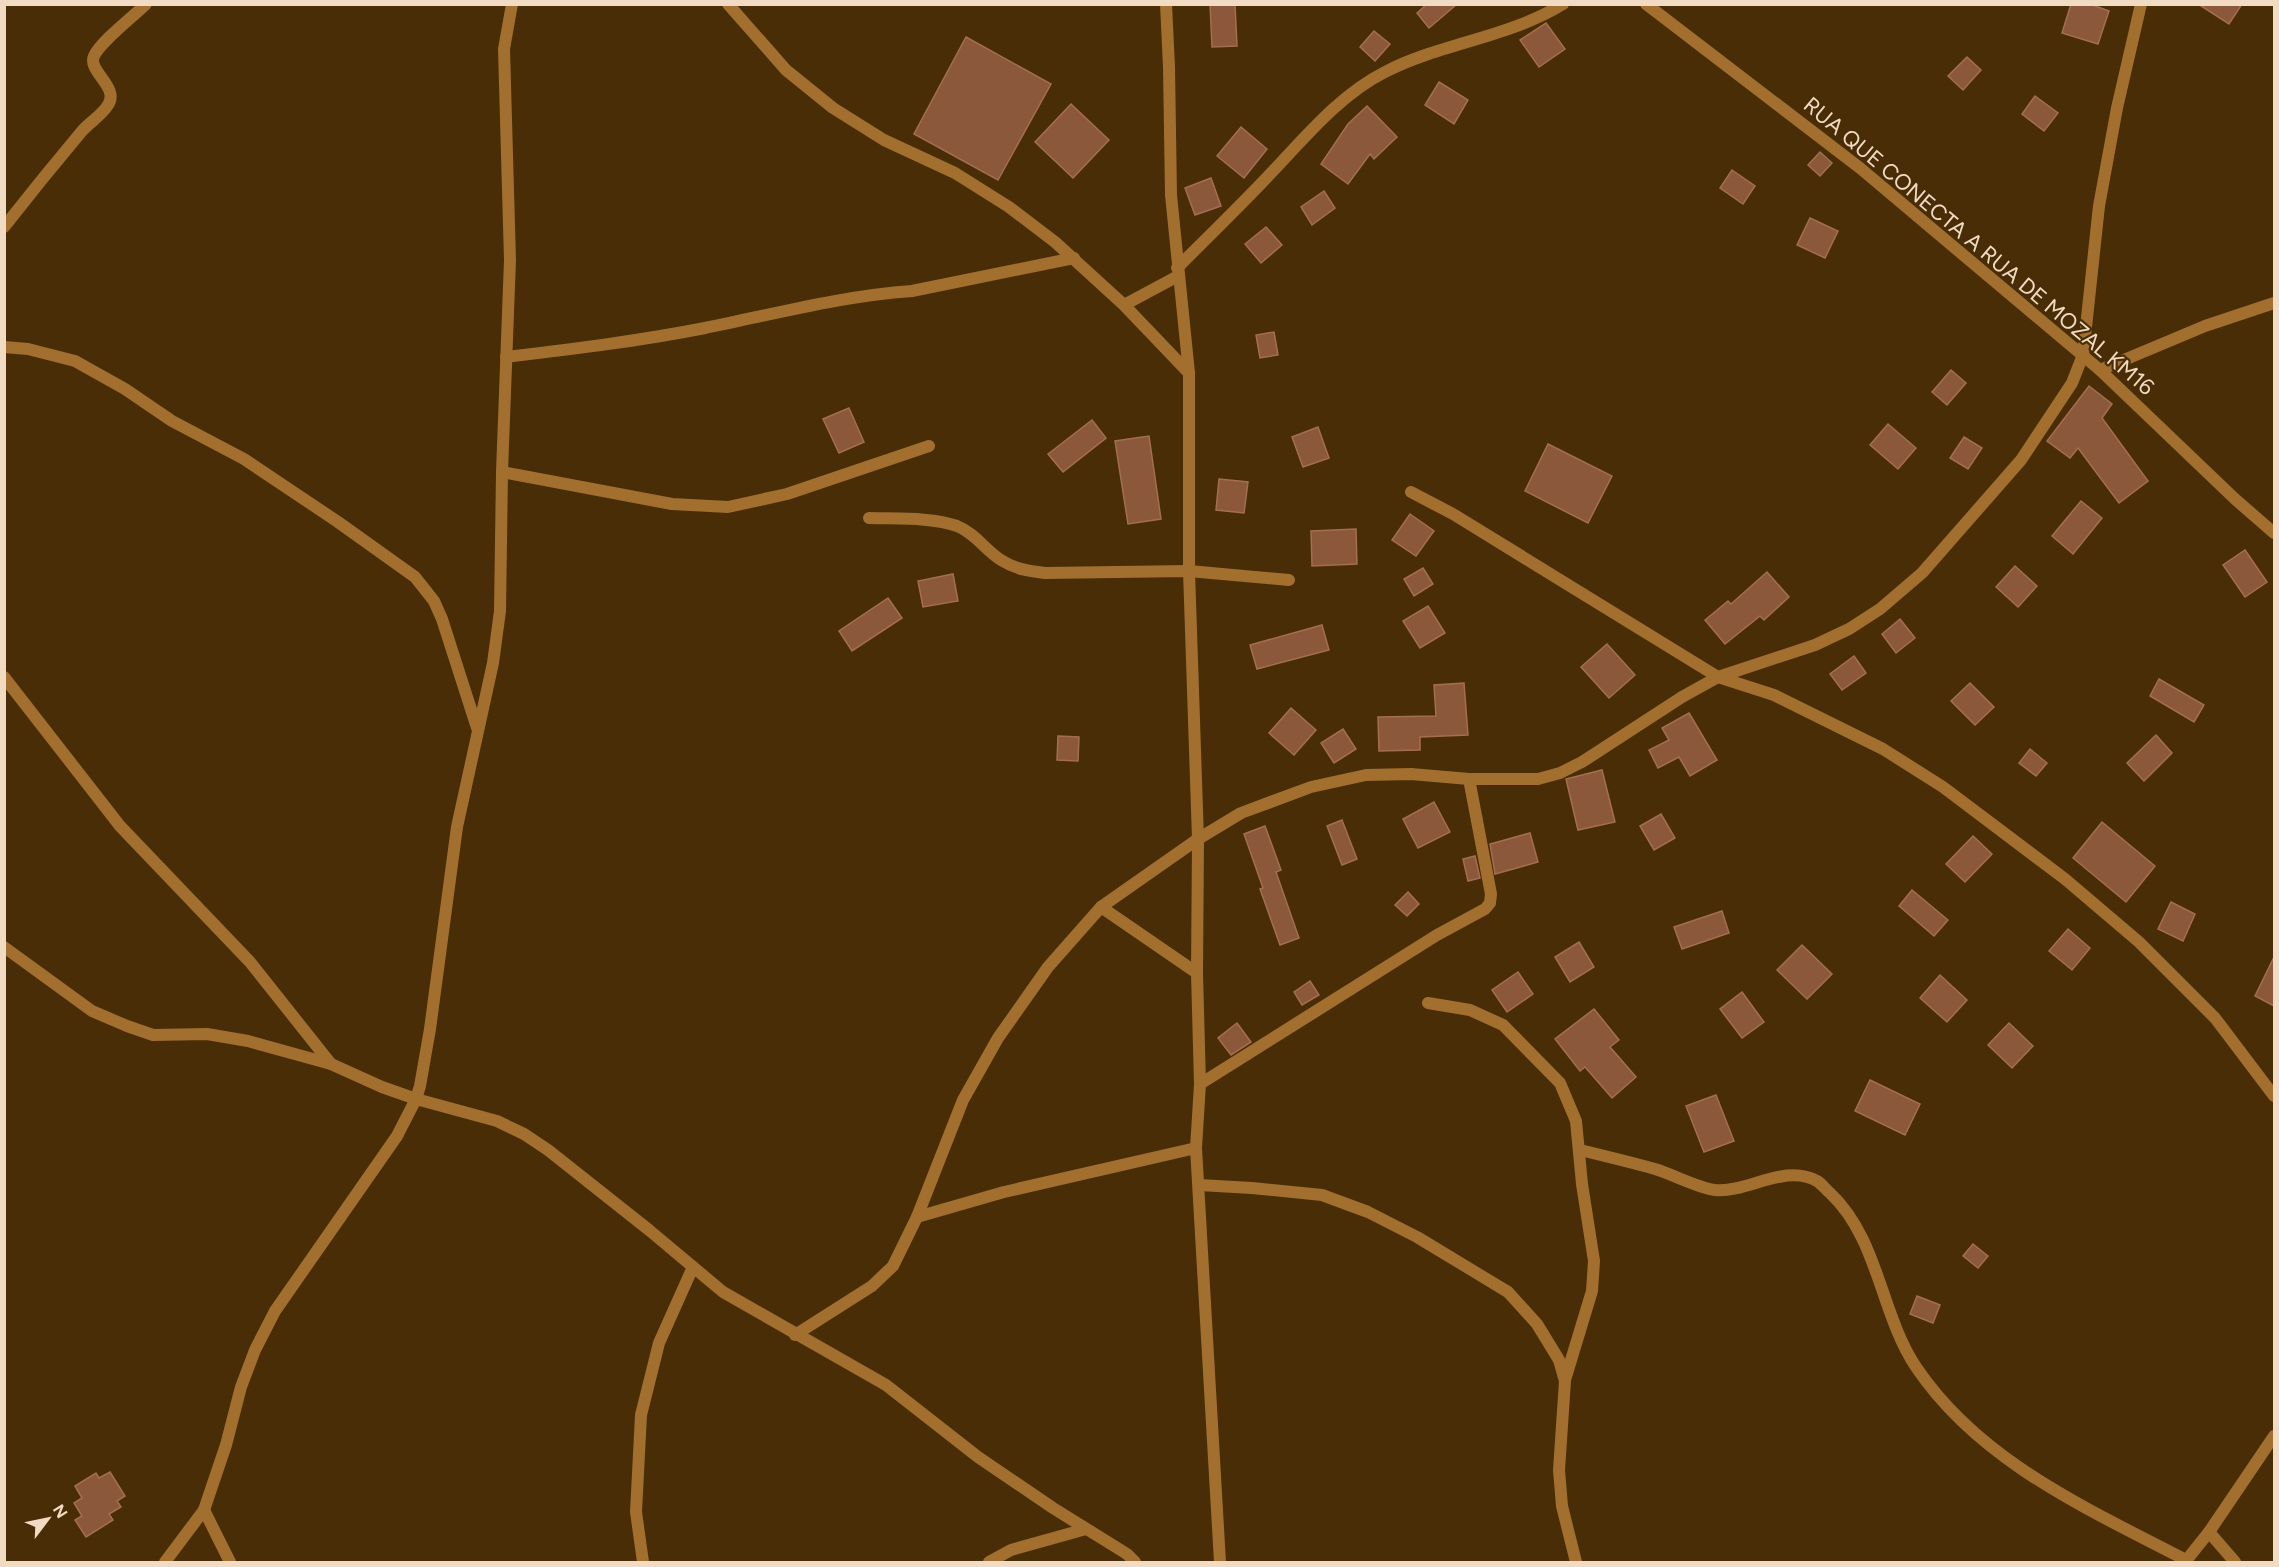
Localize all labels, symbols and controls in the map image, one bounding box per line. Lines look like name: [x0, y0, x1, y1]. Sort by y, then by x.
street label: RUA QUE CONECTA A RUA DE MOZAL KM16: [1798, 91, 2160, 401]
north arrow: [18, 1489, 78, 1549]
text: N: [49, 1501, 72, 1522]

